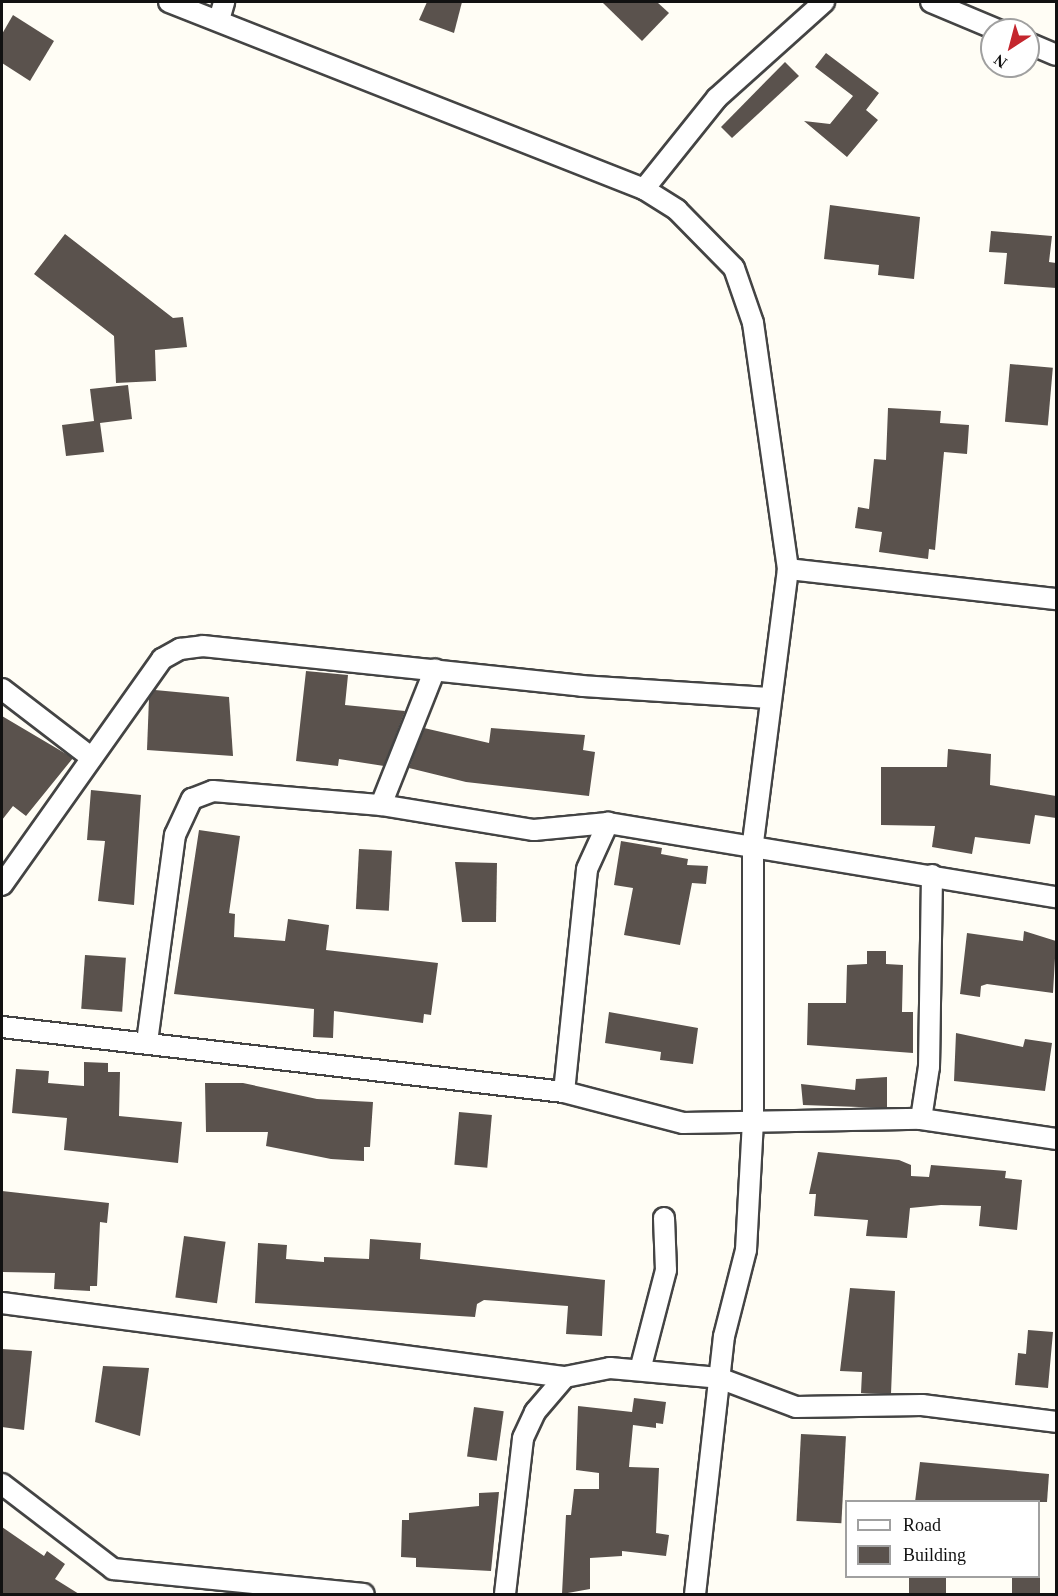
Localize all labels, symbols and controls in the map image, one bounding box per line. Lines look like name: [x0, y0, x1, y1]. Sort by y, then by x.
north arrow: [980, 18, 1040, 78]
text: N: [991, 51, 1010, 72]
legend: [845, 1500, 1040, 1578]
text: Road: [903, 1515, 941, 1535]
text: Building: [903, 1545, 966, 1565]

